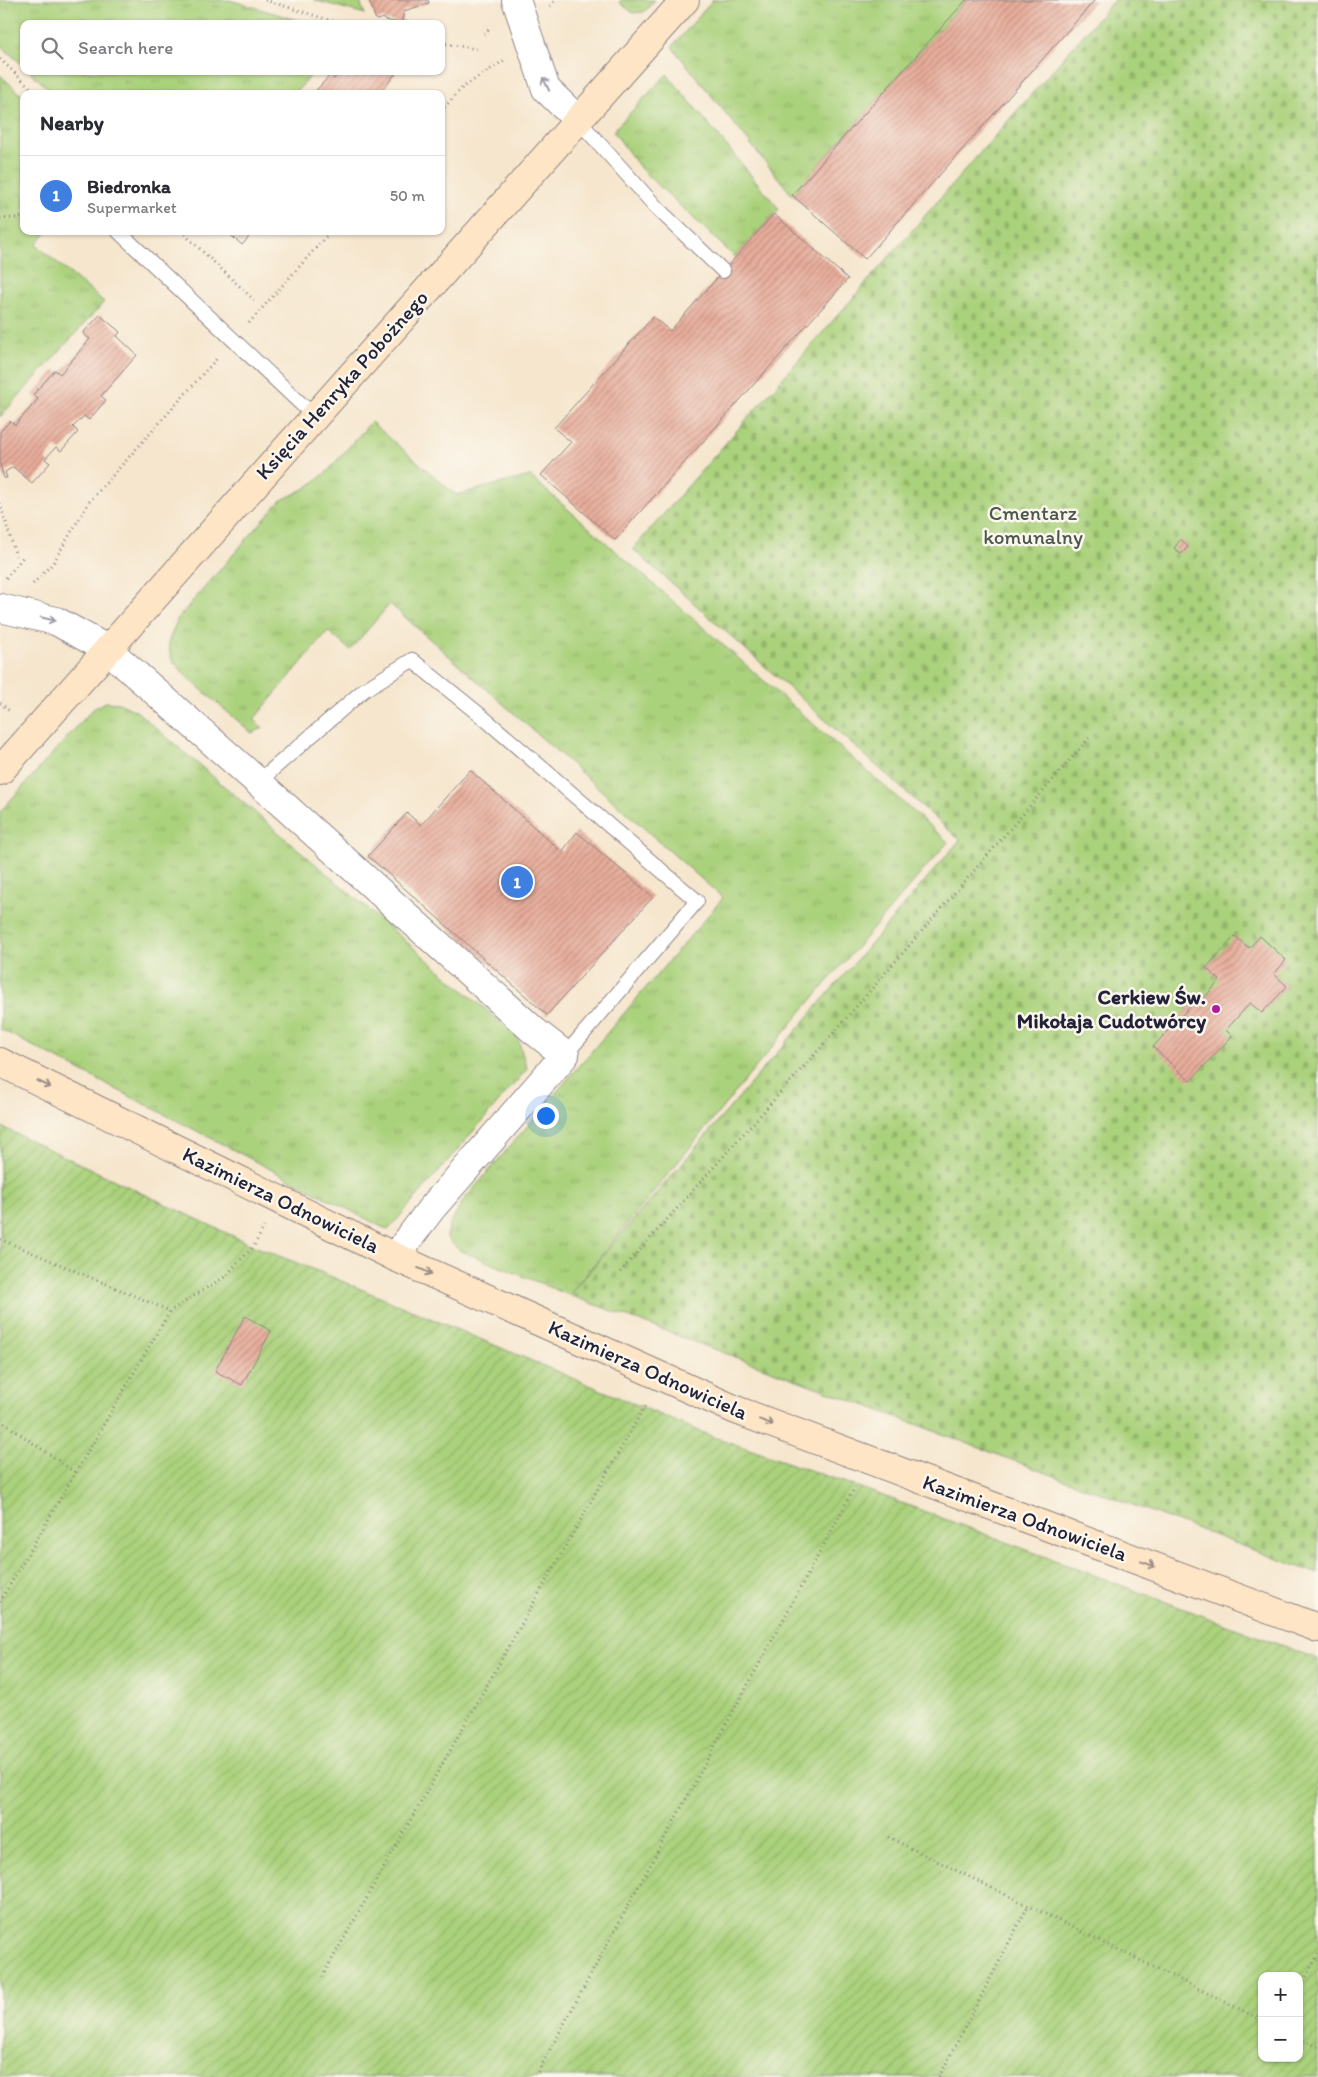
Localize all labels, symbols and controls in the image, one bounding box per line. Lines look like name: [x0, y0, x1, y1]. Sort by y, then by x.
search box: [20, 20, 445, 75]
icon: search: [38, 34, 66, 62]
text: Search here: [78, 36, 173, 59]
one-way arrow: [540, 77, 550, 92]
text: Nearby: [40, 110, 104, 135]
text: Biedronka: [87, 175, 171, 198]
text: 1: [52, 186, 60, 205]
text: 50 m: [390, 186, 425, 205]
text: Supermarket: [87, 198, 177, 217]
street label: Księcia Henryka Pobożnego: [250, 285, 433, 484]
park label: Cmentarz komunalny: [983, 500, 1083, 549]
one-way arrow: [39, 615, 55, 624]
pin: 1: [501, 863, 533, 901]
place label: Cerkiew Św. Mikołaja Cudotwórcy: [1017, 984, 1206, 1034]
marker: Cerkiew Św. Mikołaja Cudotwórcy: [1210, 1003, 1222, 1015]
one-way arrow: [36, 1080, 51, 1089]
your location: [533, 1103, 559, 1129]
street label: Kazimierza Odnowiciela: [179, 1141, 384, 1258]
one-way arrow: [417, 1266, 432, 1276]
street label: Kazimierza Odnowiciela: [545, 1314, 752, 1425]
one-way arrow: [758, 1418, 773, 1427]
street label: Kazimierza Odnowiciela: [920, 1469, 1131, 1566]
one-way arrow: [1139, 1560, 1155, 1569]
map controls: [1258, 1972, 1303, 2062]
button: +: [1258, 1972, 1303, 2017]
button: −: [1258, 2017, 1303, 2062]

